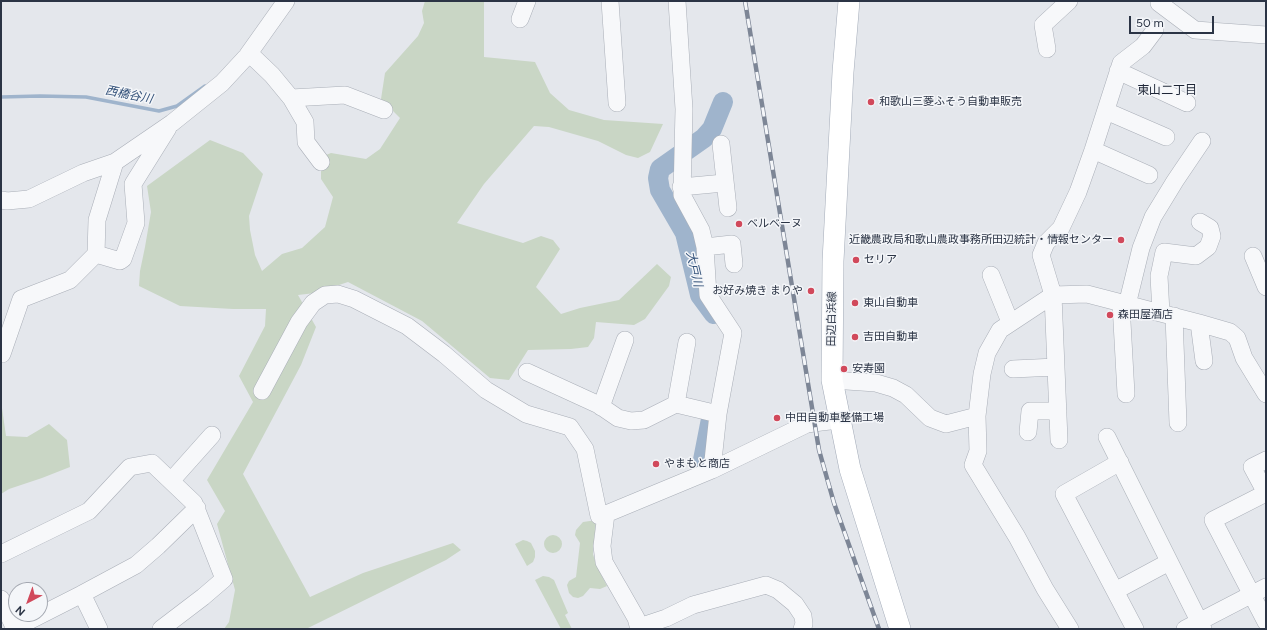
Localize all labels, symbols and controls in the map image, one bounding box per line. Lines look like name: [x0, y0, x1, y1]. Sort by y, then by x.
scale bar: [1131, 8, 1216, 34]
text: 50 m: [1136, 16, 1164, 30]
water label: 西橋谷川: [104, 83, 154, 107]
district label: 東山二丁目: [1137, 83, 1197, 97]
place label: 和歌山三菱ふそう自動車販売: [879, 95, 1022, 109]
marker: 和歌山三菱ふそう自動車販売: [866, 97, 876, 107]
place label: ベルベーヌ: [747, 217, 802, 231]
marker: ベルベーヌ: [734, 219, 744, 229]
place label: 近畿農政局和歌山農政事務所田辺統計・情報センター: [849, 233, 1113, 247]
marker: 近畿農政局和歌山農政事務所田辺統計・情報センター: [1116, 235, 1126, 245]
water label: 大戸川: [683, 250, 705, 288]
place label: セリア: [864, 253, 897, 267]
marker: セリア: [851, 255, 861, 265]
place label: お好み焼き まりや: [712, 284, 803, 298]
marker: お好み焼き まりや: [806, 286, 816, 296]
street label: 田辺白浜線: [825, 291, 839, 347]
place label: 東山自動車: [863, 296, 918, 310]
marker: 東山自動車: [850, 298, 860, 308]
place label: 森田屋酒店: [1118, 308, 1173, 322]
marker: 森田屋酒店: [1105, 310, 1115, 320]
place label: 吉田自動車: [863, 330, 918, 344]
marker: 吉田自動車: [850, 332, 860, 342]
place label: 安寿園: [852, 362, 885, 376]
marker: 安寿園: [839, 364, 849, 374]
place label: 中田自動車整備工場: [785, 411, 884, 425]
marker: 中田自動車整備工場: [772, 413, 782, 423]
place label: やまもと商店: [664, 457, 730, 471]
marker: やまもと商店: [651, 459, 661, 469]
north arrow: [8, 582, 48, 622]
text: N: [13, 603, 28, 618]

